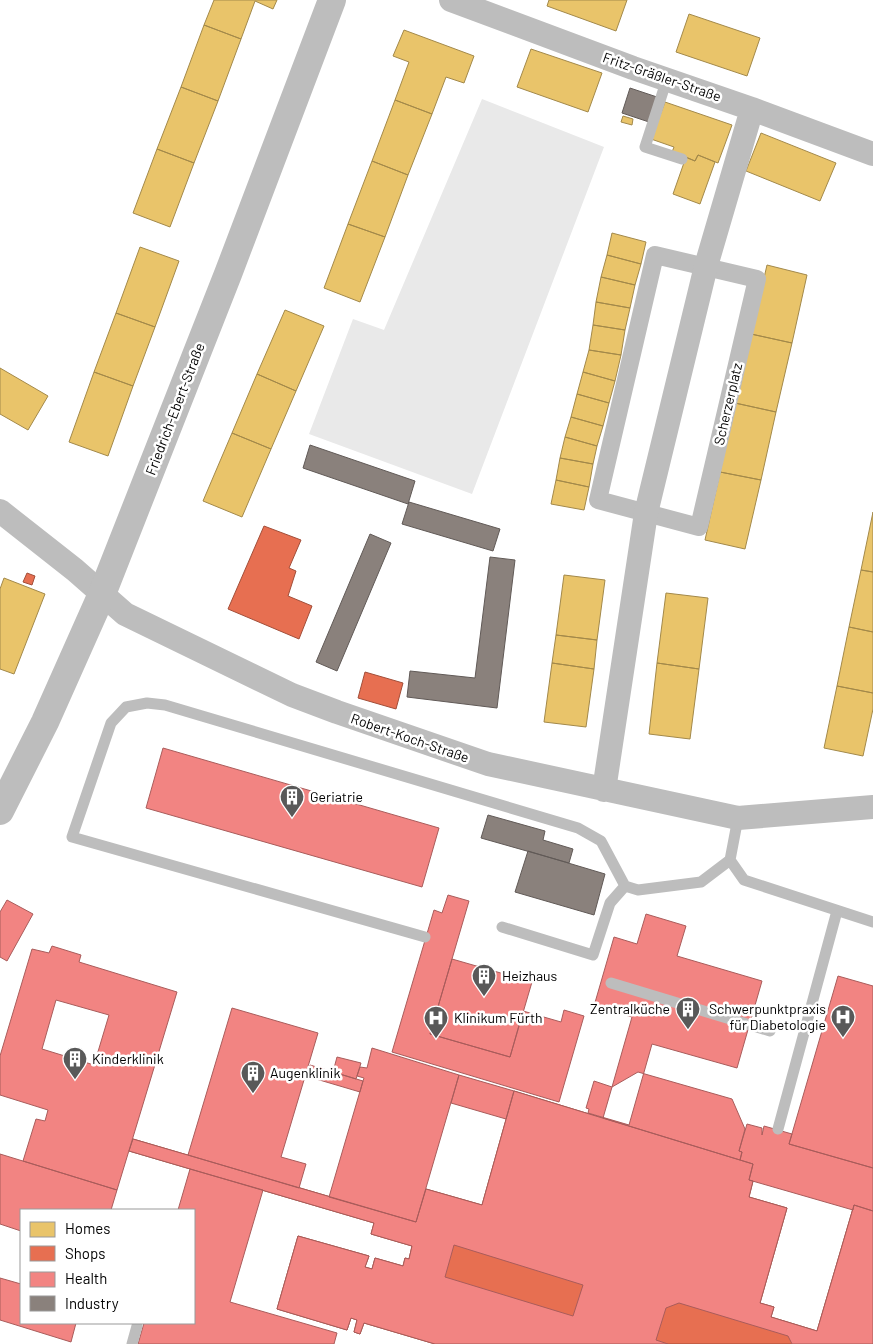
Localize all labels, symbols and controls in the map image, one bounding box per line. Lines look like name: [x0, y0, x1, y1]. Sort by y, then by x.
street label: Fritz-Gräßler-Straße: [601, 48, 723, 105]
street label: Friedrich-Ebert-Straße: [141, 340, 208, 477]
street label: Scherzerplatz: [710, 361, 745, 447]
street label: Robert-Koch-Straße: [349, 709, 471, 766]
building icon: Geriatrie: [279, 784, 305, 818]
place label: Geriatrie: [310, 788, 363, 805]
building icon: Heizhaus: [471, 963, 497, 997]
place label: Heizhaus: [502, 967, 558, 984]
building icon: Zentralküche: [675, 996, 701, 1030]
place label: Zentralküche: [590, 1000, 670, 1017]
place label: Schwerpunktpraxis für Diabetologie: [709, 1000, 826, 1033]
hospital icon: Schwerpunktpraxis für Diabetologie: [830, 1004, 856, 1038]
hospital icon: Klinikum Fürth: [423, 1005, 449, 1039]
place label: Klinikum Fürth: [454, 1009, 543, 1026]
building icon: Kinderklinik: [62, 1046, 88, 1080]
place label: Kinderklinik: [92, 1050, 164, 1067]
building icon: Augenklinik: [240, 1060, 266, 1094]
place label: Augenklinik: [270, 1064, 340, 1081]
legend: [20, 1209, 195, 1324]
text: Homes: [65, 1219, 110, 1237]
text: Shops: [65, 1244, 105, 1262]
text: Health: [65, 1269, 107, 1287]
text: Industry: [65, 1294, 119, 1312]

